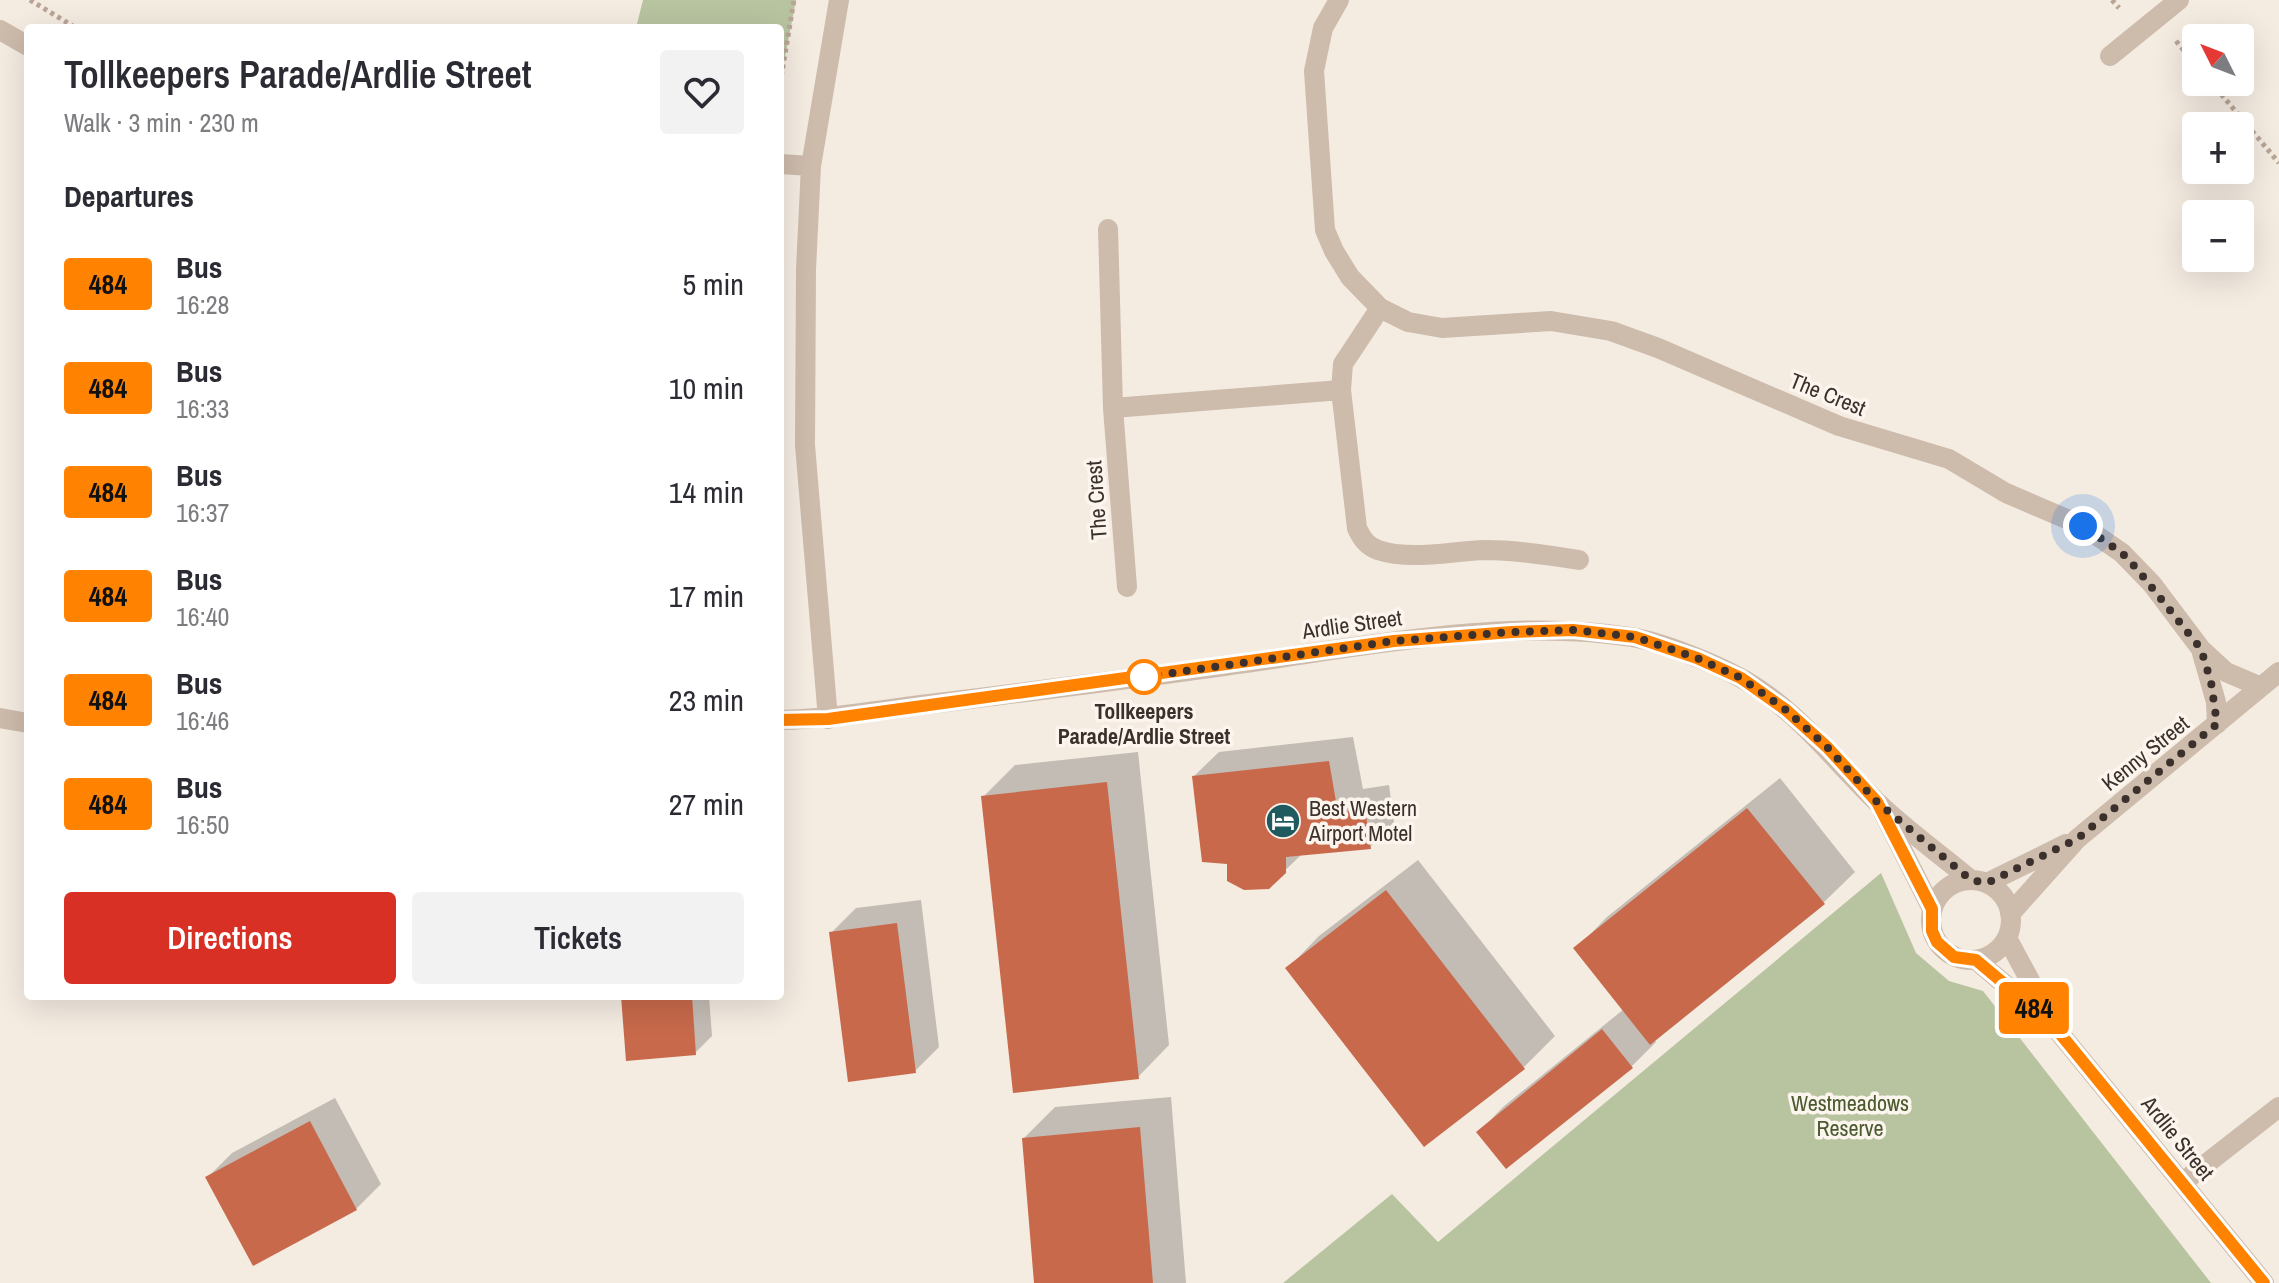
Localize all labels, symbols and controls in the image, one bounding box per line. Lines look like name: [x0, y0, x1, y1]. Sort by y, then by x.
north arrow: [2182, 24, 2254, 96]
map controls: [2182, 24, 2254, 272]
text: Tollkeepers Parade/Ardlie Street: [64, 49, 532, 100]
button: heart: [660, 50, 744, 134]
text: Walk · 3 min · 230 m: [64, 105, 259, 140]
button: +: [2182, 112, 2254, 184]
text: Departures: [64, 176, 194, 216]
button: −: [2182, 200, 2254, 272]
text: Bus: [176, 247, 222, 287]
text: 5 min: [682, 264, 744, 304]
text: 484: [89, 265, 127, 303]
text: 16:28: [176, 287, 229, 322]
text: Bus: [176, 351, 222, 391]
street label: The Crest: [1786, 365, 1870, 423]
text: 10 min: [669, 368, 744, 408]
text: 484: [89, 369, 127, 407]
text: 16:33: [176, 391, 229, 426]
text: Bus: [176, 455, 222, 495]
street label: The Crest: [1078, 459, 1114, 541]
text: 14 min: [669, 472, 744, 512]
text: 484: [89, 473, 127, 511]
text: 16:37: [176, 495, 229, 530]
your location: [2063, 506, 2103, 546]
text: Bus: [176, 559, 222, 599]
text: 17 min: [669, 576, 744, 616]
text: 484: [89, 577, 127, 615]
text: 16:40: [176, 599, 229, 634]
street label: Ardlie Street: [1299, 602, 1404, 646]
marker: Tollkeepers Parade/Ardlie Street: [1127, 660, 1161, 694]
text: Bus: [176, 663, 222, 703]
text: 23 min: [669, 680, 744, 720]
text: 484: [89, 681, 127, 719]
place label: Tollkeepers Parade/Ardlie Street: [1058, 696, 1230, 751]
text: 16:46: [176, 703, 229, 738]
street label: Kenny Street: [2095, 709, 2195, 797]
text: Bus: [176, 767, 222, 807]
text: 27 min: [669, 784, 744, 824]
text: 484: [89, 785, 127, 823]
place label: Best Western Airport Motel: [1308, 793, 1417, 848]
hotel icon: Best Western Airport Motel: [1264, 802, 1302, 840]
text: 16:50: [176, 807, 229, 842]
button: Directions: [64, 892, 396, 984]
button: Tickets: [412, 892, 744, 984]
line badge: 484: [1988, 982, 2080, 1034]
text: 484: [2015, 989, 2053, 1027]
park label: Westmeadows Reserve: [1791, 1088, 1909, 1143]
street label: Ardlie Street: [2134, 1089, 2221, 1186]

